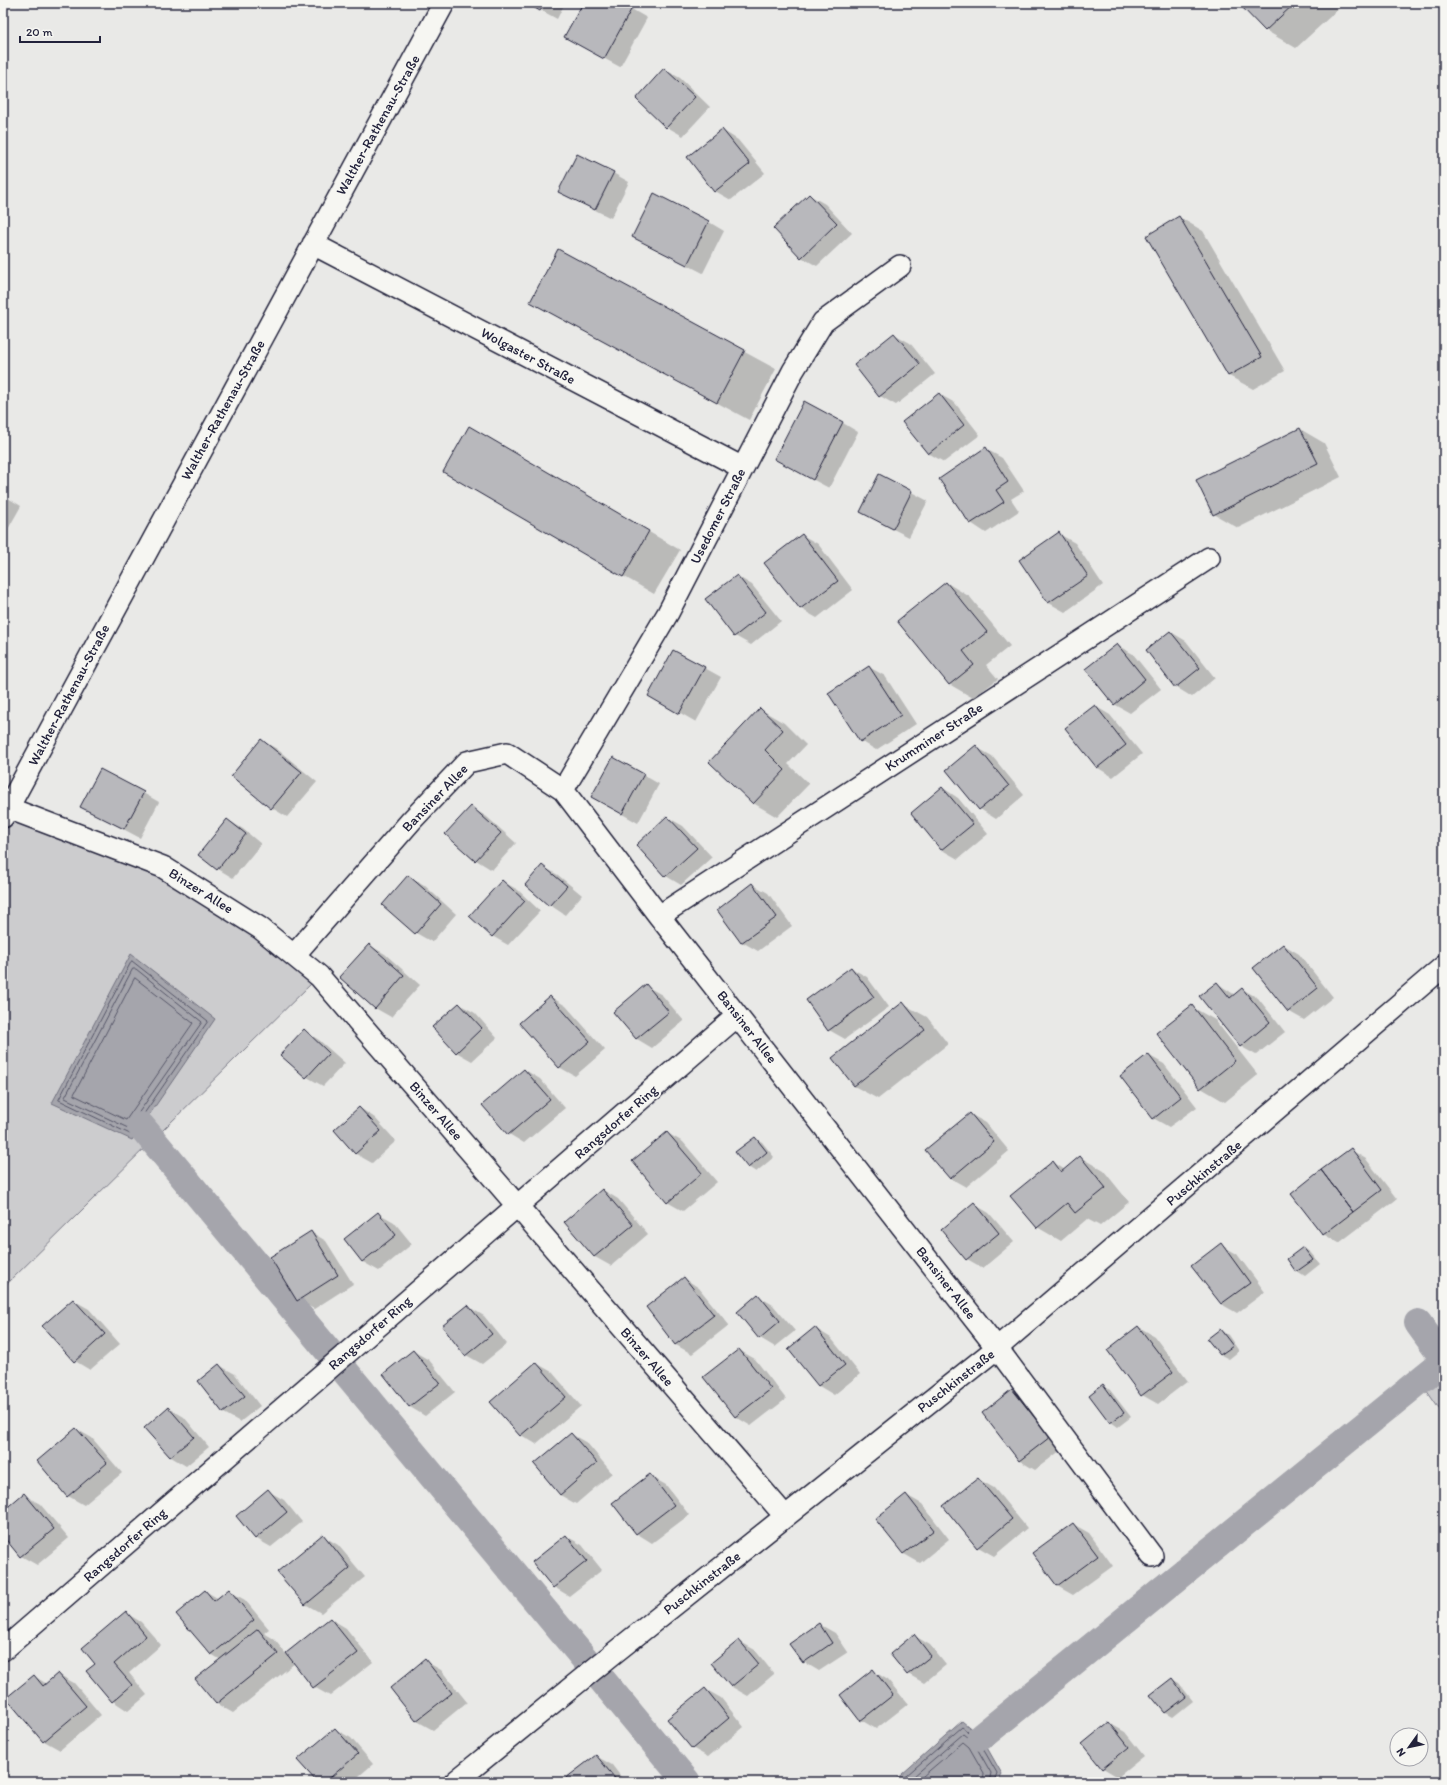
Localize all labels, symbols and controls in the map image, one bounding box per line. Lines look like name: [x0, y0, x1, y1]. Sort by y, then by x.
scale bar: [20, 18, 100, 44]
text: 20 m: [26, 25, 53, 39]
street label: Walther-Rathenau-Straße: [332, 52, 424, 198]
street label: Wolgaster Straße: [478, 324, 578, 388]
street label: Walther-Rathenau-Straße: [177, 337, 269, 483]
street label: Usedomer Straße: [687, 465, 750, 567]
street label: Walther-Rathenau-Straße: [24, 621, 114, 769]
street label: Krumminer Straße: [882, 699, 986, 775]
street label: Bansiner Allee: [398, 760, 472, 835]
street label: Binzer Allee: [166, 865, 237, 918]
street label: Bansiner Allee: [713, 987, 781, 1067]
street label: Binzer Allee: [406, 1078, 466, 1144]
street label: Rangsdorfer Ring: [571, 1081, 662, 1163]
street label: Puschkinstraße: [1163, 1136, 1245, 1210]
street label: Bansiner Allee: [912, 1243, 980, 1323]
street label: Rangsdorfer Ring: [325, 1292, 416, 1374]
street label: Binzer Allee: [617, 1324, 677, 1390]
street label: Puschkinstraße: [914, 1345, 998, 1416]
street label: Rangsdorfer Ring: [80, 1504, 171, 1586]
street label: Puschkinstraße: [660, 1547, 744, 1618]
north arrow: [1389, 1727, 1429, 1767]
text: N: [1394, 1746, 1409, 1759]

